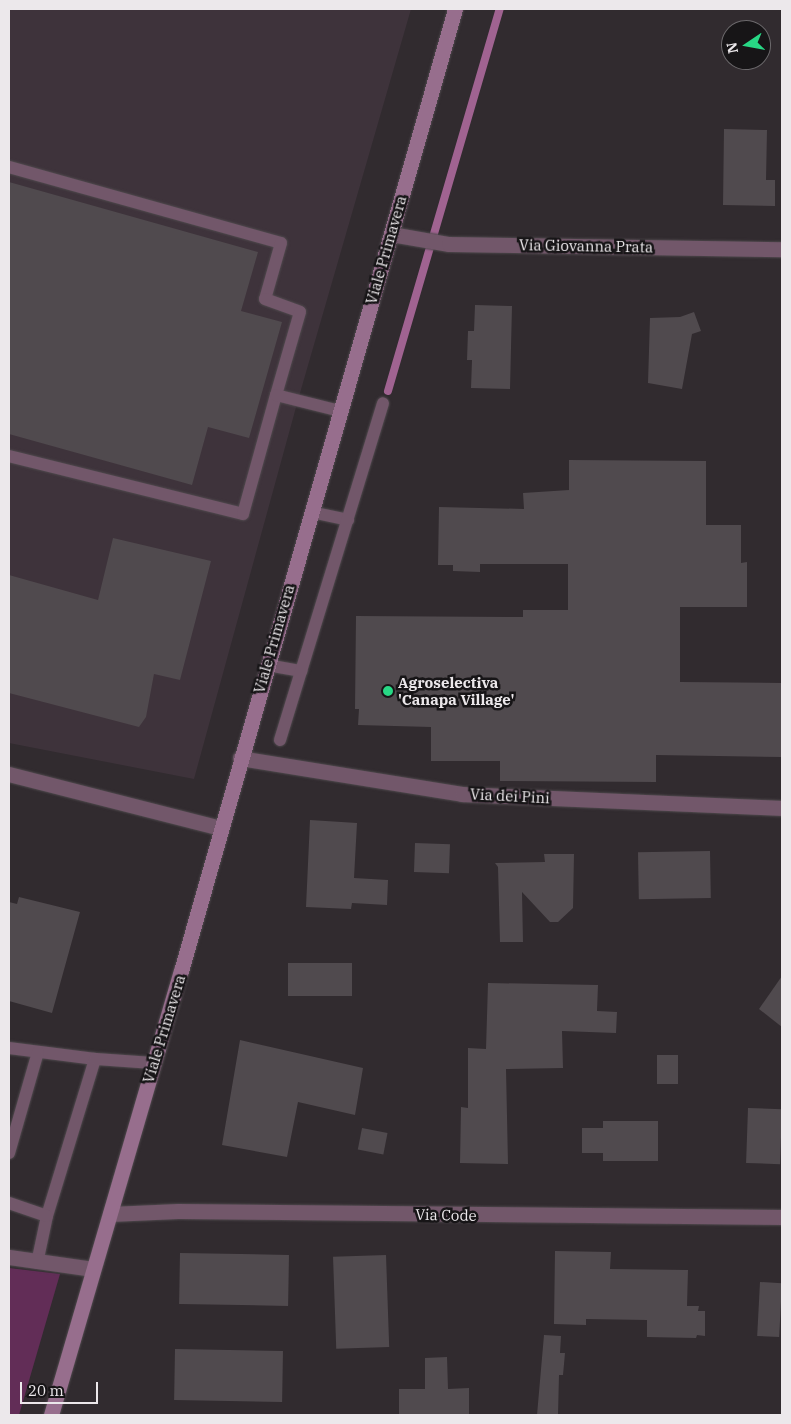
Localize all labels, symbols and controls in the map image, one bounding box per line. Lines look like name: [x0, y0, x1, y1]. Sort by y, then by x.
north arrow: [721, 20, 771, 70]
text: N: [722, 41, 742, 55]
street label: Viale Primavera: [362, 194, 410, 306]
street label: Via Giovanna Prata: [519, 236, 653, 256]
street label: Viale Primavera: [250, 583, 298, 695]
place label: Agroselectiva 'Canapa Village': [398, 673, 514, 708]
marker: Agroselectiva 'Canapa Village': [382, 685, 394, 697]
street label: Via dei Pini: [470, 785, 550, 807]
street label: Viale Primavera: [139, 973, 189, 1085]
street label: Via Code: [415, 1205, 477, 1225]
scale bar: [22, 1372, 100, 1404]
text: 20 m: [28, 1381, 64, 1400]

